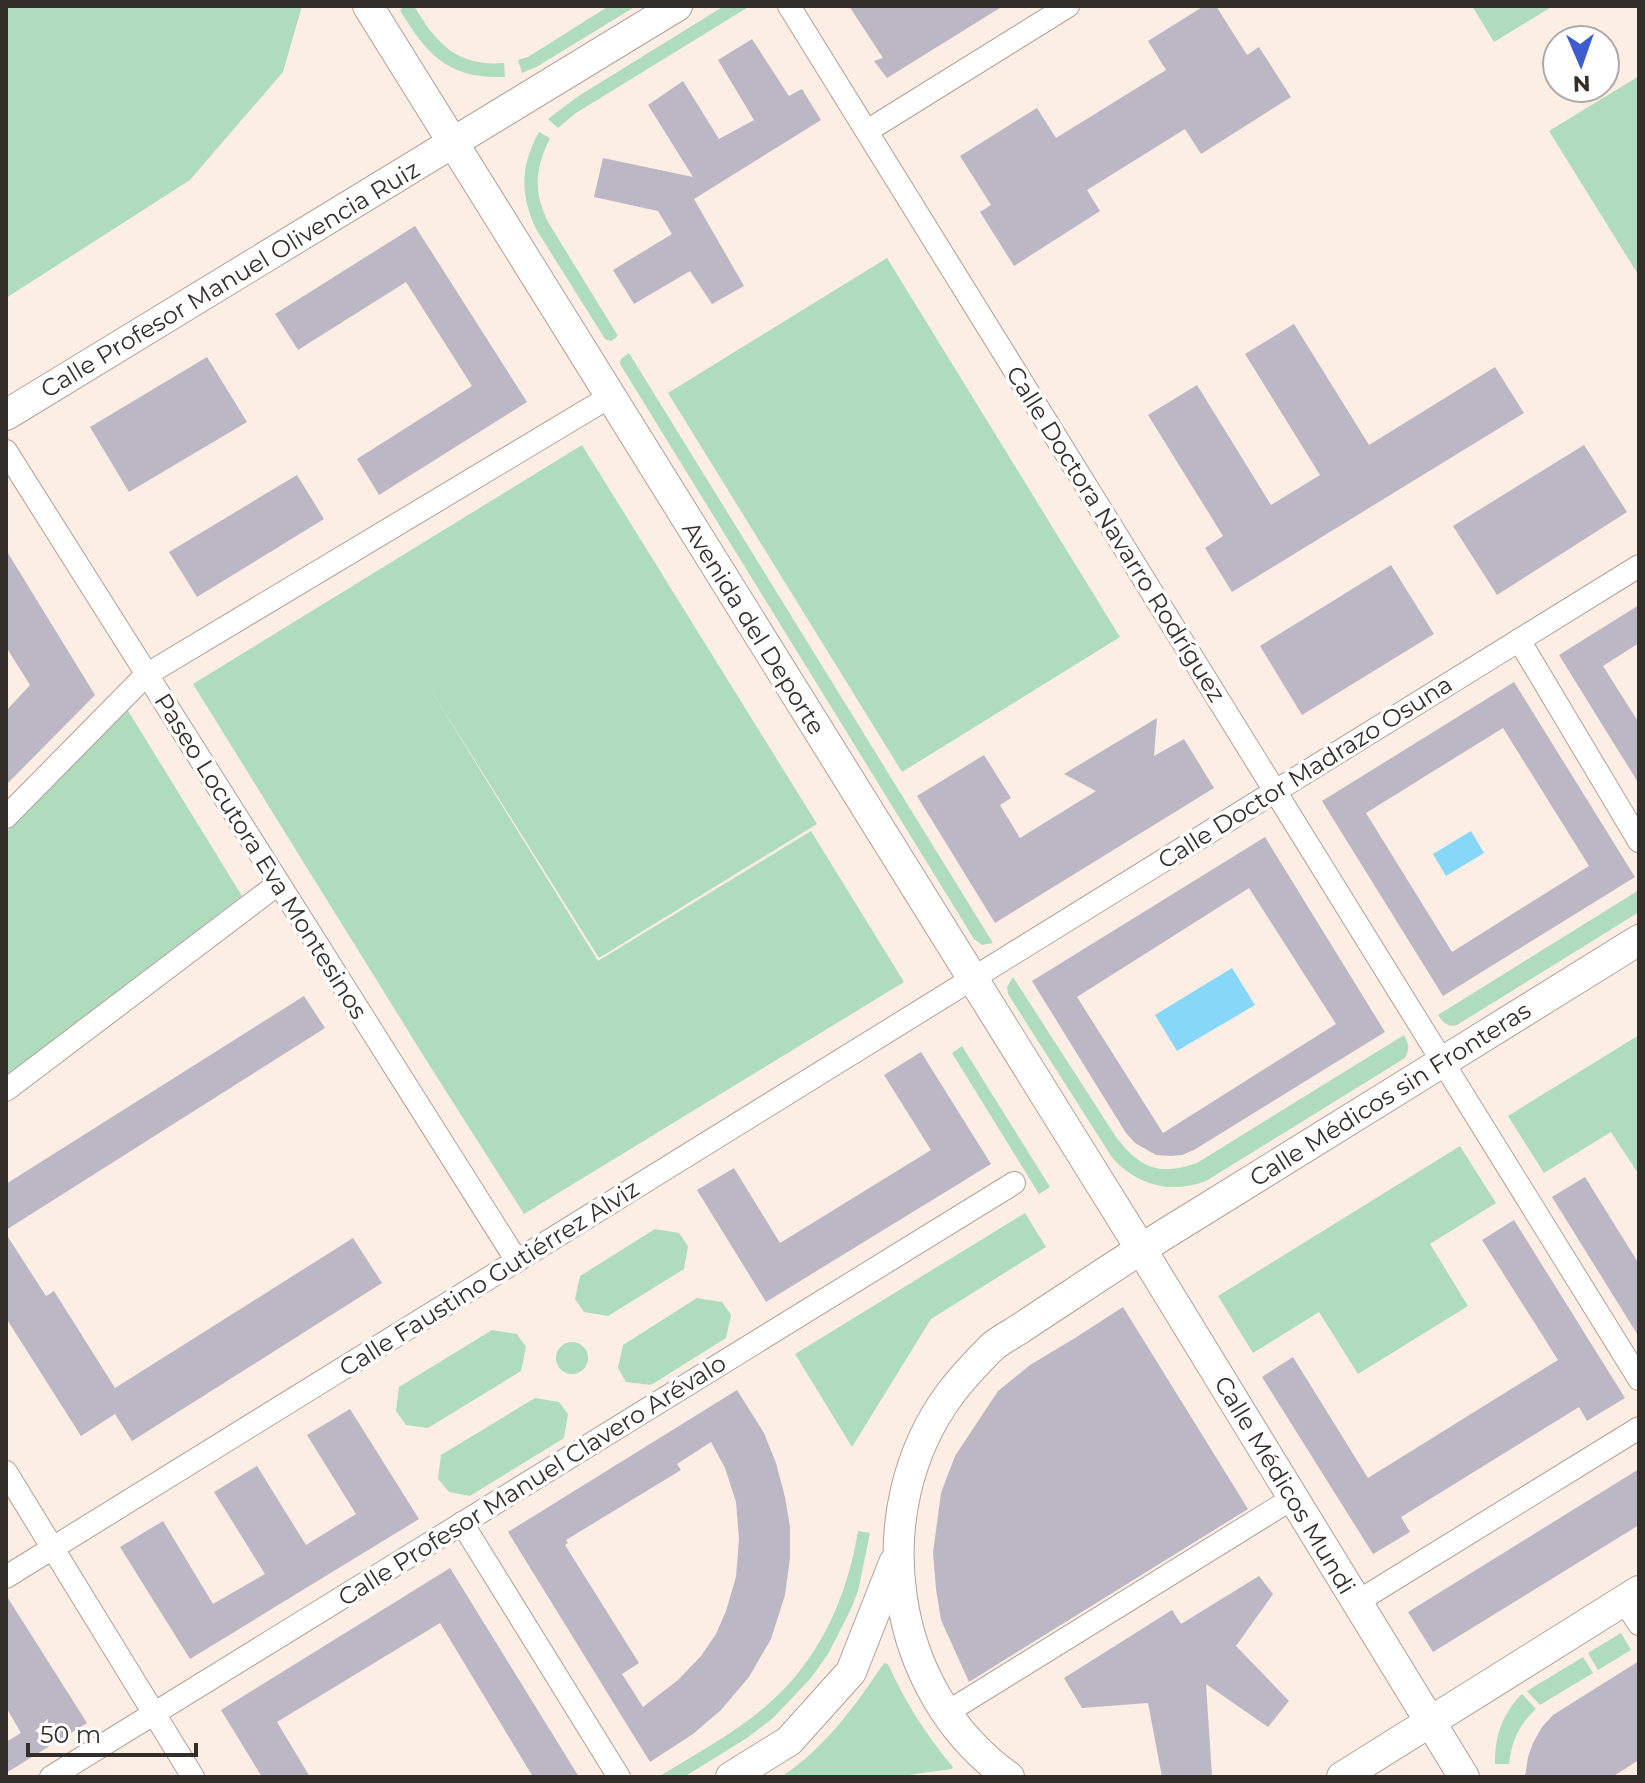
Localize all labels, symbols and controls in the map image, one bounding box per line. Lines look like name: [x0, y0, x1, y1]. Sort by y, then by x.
north arrow: [1541, 24, 1621, 104]
text: N: [1572, 70, 1591, 97]
street label: Calle Profesor Manuel Olivencia Ruiz: [36, 154, 424, 404]
street label: Calle Doctora Navarro Rodríguez: [1000, 361, 1232, 707]
street label: Avenida del Deporte: [677, 516, 831, 740]
street label: Calle Doctor Madrazo Osuna: [1153, 669, 1457, 875]
street label: Paseo Locutora Eva Montesinos: [148, 688, 374, 1024]
street label: Calle Médicos sin Fronteras: [1244, 995, 1536, 1193]
street label: Calle Faustino Gutiérrez Alviz: [334, 1174, 644, 1382]
street label: Calle Profesor Manuel Clavero Arévalo: [333, 1348, 731, 1612]
street label: Calle Médicos Mundi: [1208, 1371, 1362, 1599]
scale bar: [28, 1707, 196, 1757]
text: 50 m: [40, 1720, 101, 1749]

